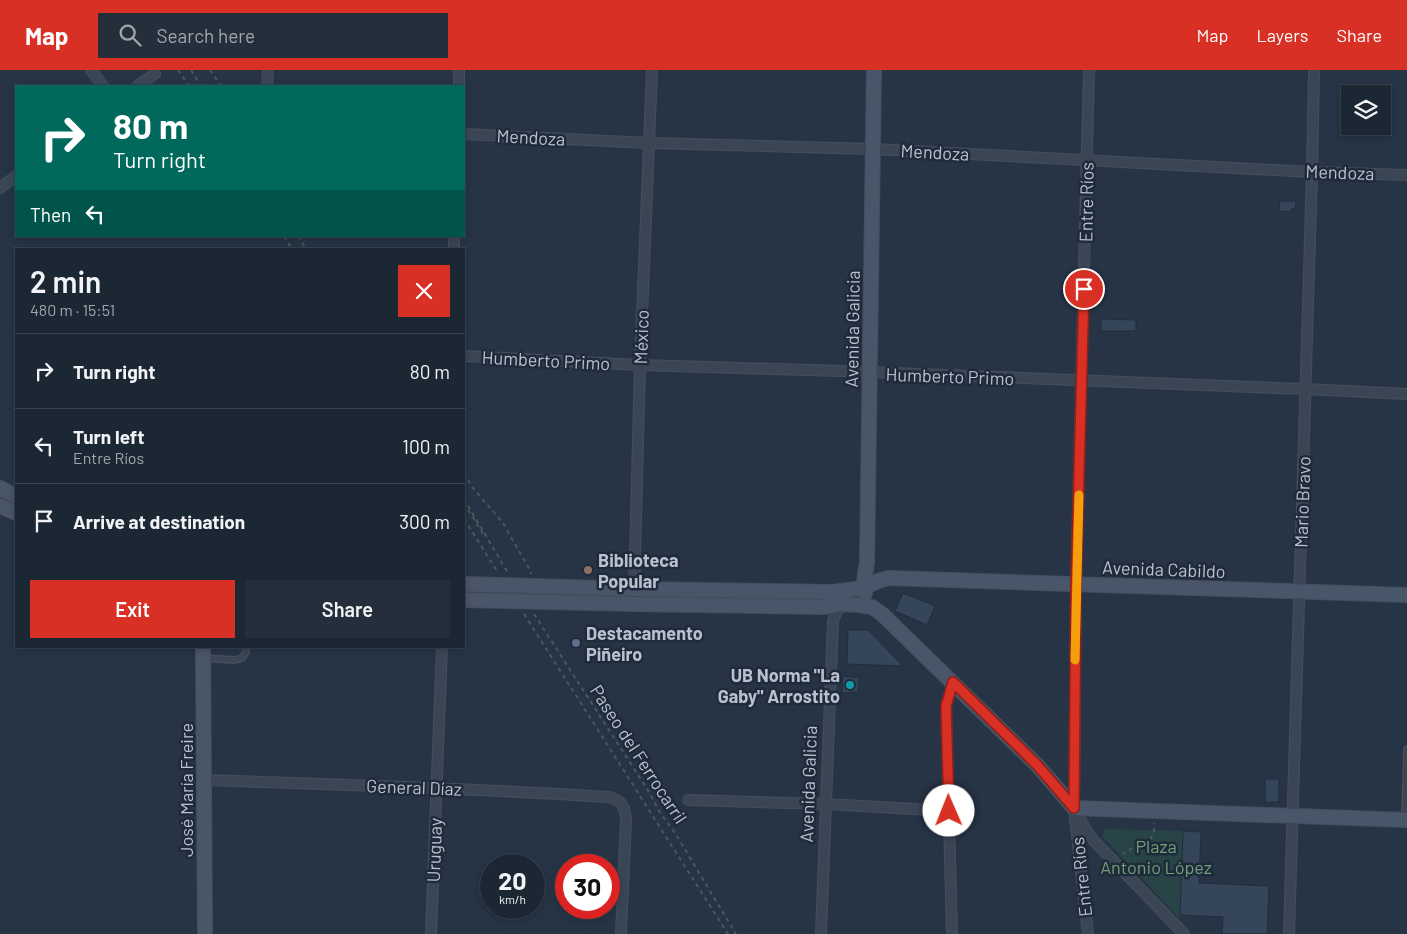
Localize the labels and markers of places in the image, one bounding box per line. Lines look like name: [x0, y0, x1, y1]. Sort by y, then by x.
pin: [1063, 268, 1105, 310]
place label: Biblioteca Popular: [598, 549, 678, 592]
marker: Biblioteca Popular: [582, 564, 594, 576]
place label: Destacamento Piñeiro: [586, 622, 703, 665]
marker: Destacamento Piñeiro: [570, 637, 582, 649]
place label: UB Norma "La Gaby" Arrostito: [718, 664, 840, 707]
marker: UB Norma "La Gaby" Arrostito: [844, 679, 856, 691]

